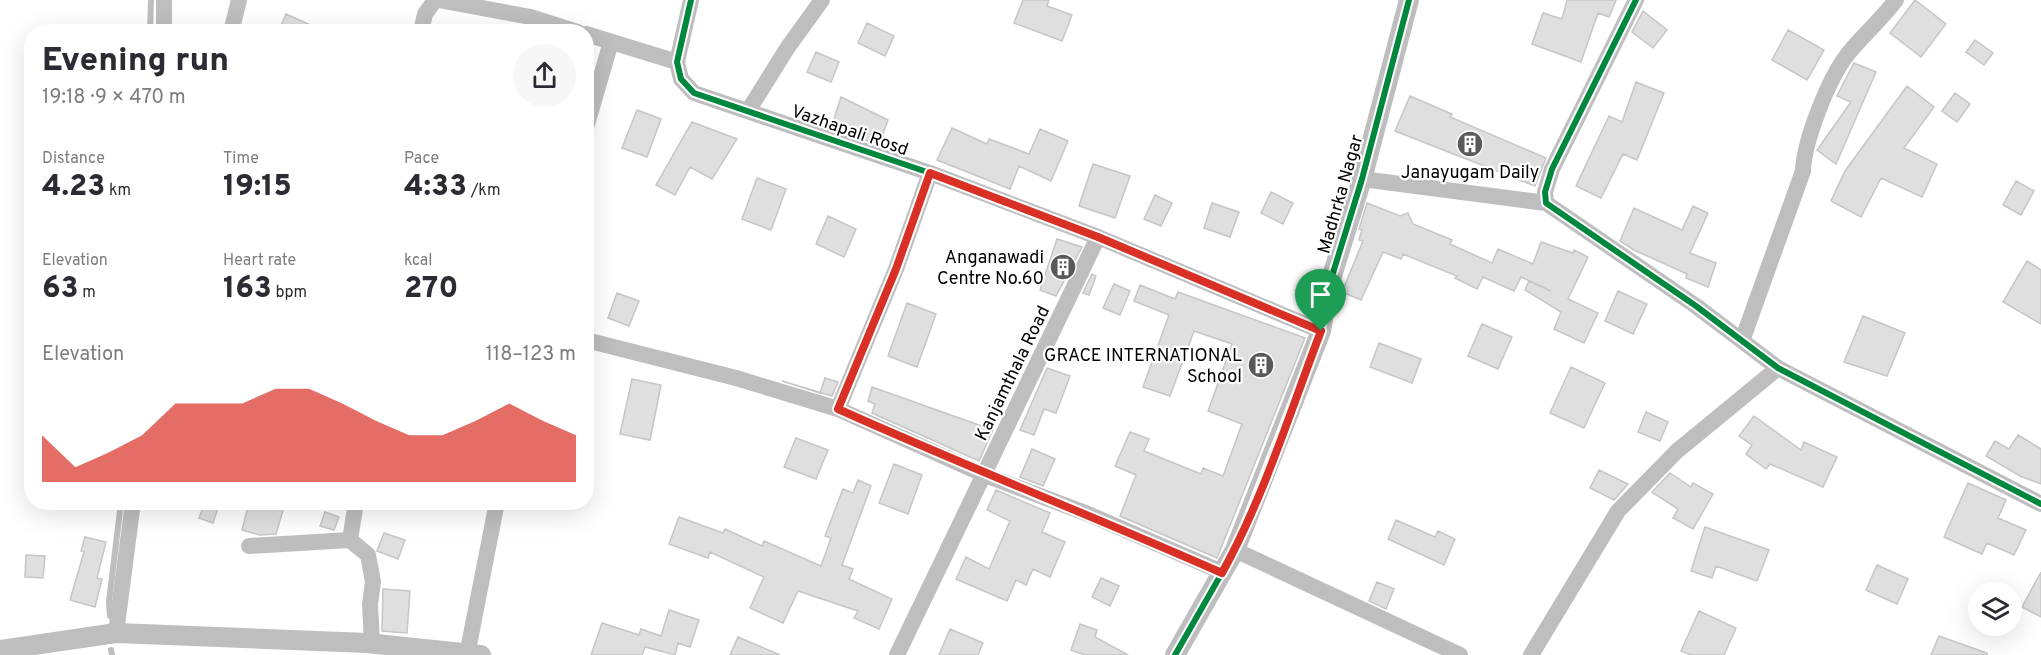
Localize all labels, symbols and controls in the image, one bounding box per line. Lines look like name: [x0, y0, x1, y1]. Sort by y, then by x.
text: Evening run: [42, 41, 229, 83]
button: share: [513, 44, 576, 107]
text: 19:18 · 9 × 470 m: [42, 85, 186, 111]
street label: Vazhapali Rosd: [788, 101, 911, 162]
building icon: Janayugam Daily: [1455, 129, 1485, 159]
street label: Madhrka Nagar: [1313, 132, 1369, 257]
text: Distance: [42, 149, 105, 169]
text: Time: [223, 149, 259, 169]
text: Pace: [404, 149, 439, 169]
place label: Janayugam Daily: [1401, 162, 1539, 185]
text: 4.23: [42, 169, 105, 206]
text: 19:15: [223, 169, 292, 206]
text: 4:33: [404, 169, 467, 206]
text: km: [105, 181, 131, 201]
text: /km: [467, 181, 501, 201]
place label: Anganawadi Centre No.60: [937, 247, 1044, 291]
text: Elevation: [42, 251, 108, 271]
text: Heart rate: [223, 251, 296, 271]
text: kcal: [404, 251, 432, 271]
building icon: Anganawadi Centre No.60: [1048, 252, 1078, 282]
pin: [1295, 269, 1346, 331]
text: 63: [42, 271, 79, 308]
text: 163: [223, 271, 272, 308]
text: 270: [404, 271, 459, 308]
icon: arrive: [1304, 278, 1337, 311]
text: m: [79, 283, 96, 303]
text: bpm: [272, 283, 307, 303]
street label: Kanjamthala Road: [971, 302, 1056, 445]
text: Elevation: [42, 342, 124, 368]
text: 118–123 m: [485, 342, 576, 368]
place label: GRACE INTERNATIONAL School: [1044, 345, 1242, 389]
building icon: GRACE INTERNATIONAL School: [1246, 350, 1276, 380]
map controls: [1968, 582, 2022, 636]
button: layers: [1968, 582, 2022, 636]

